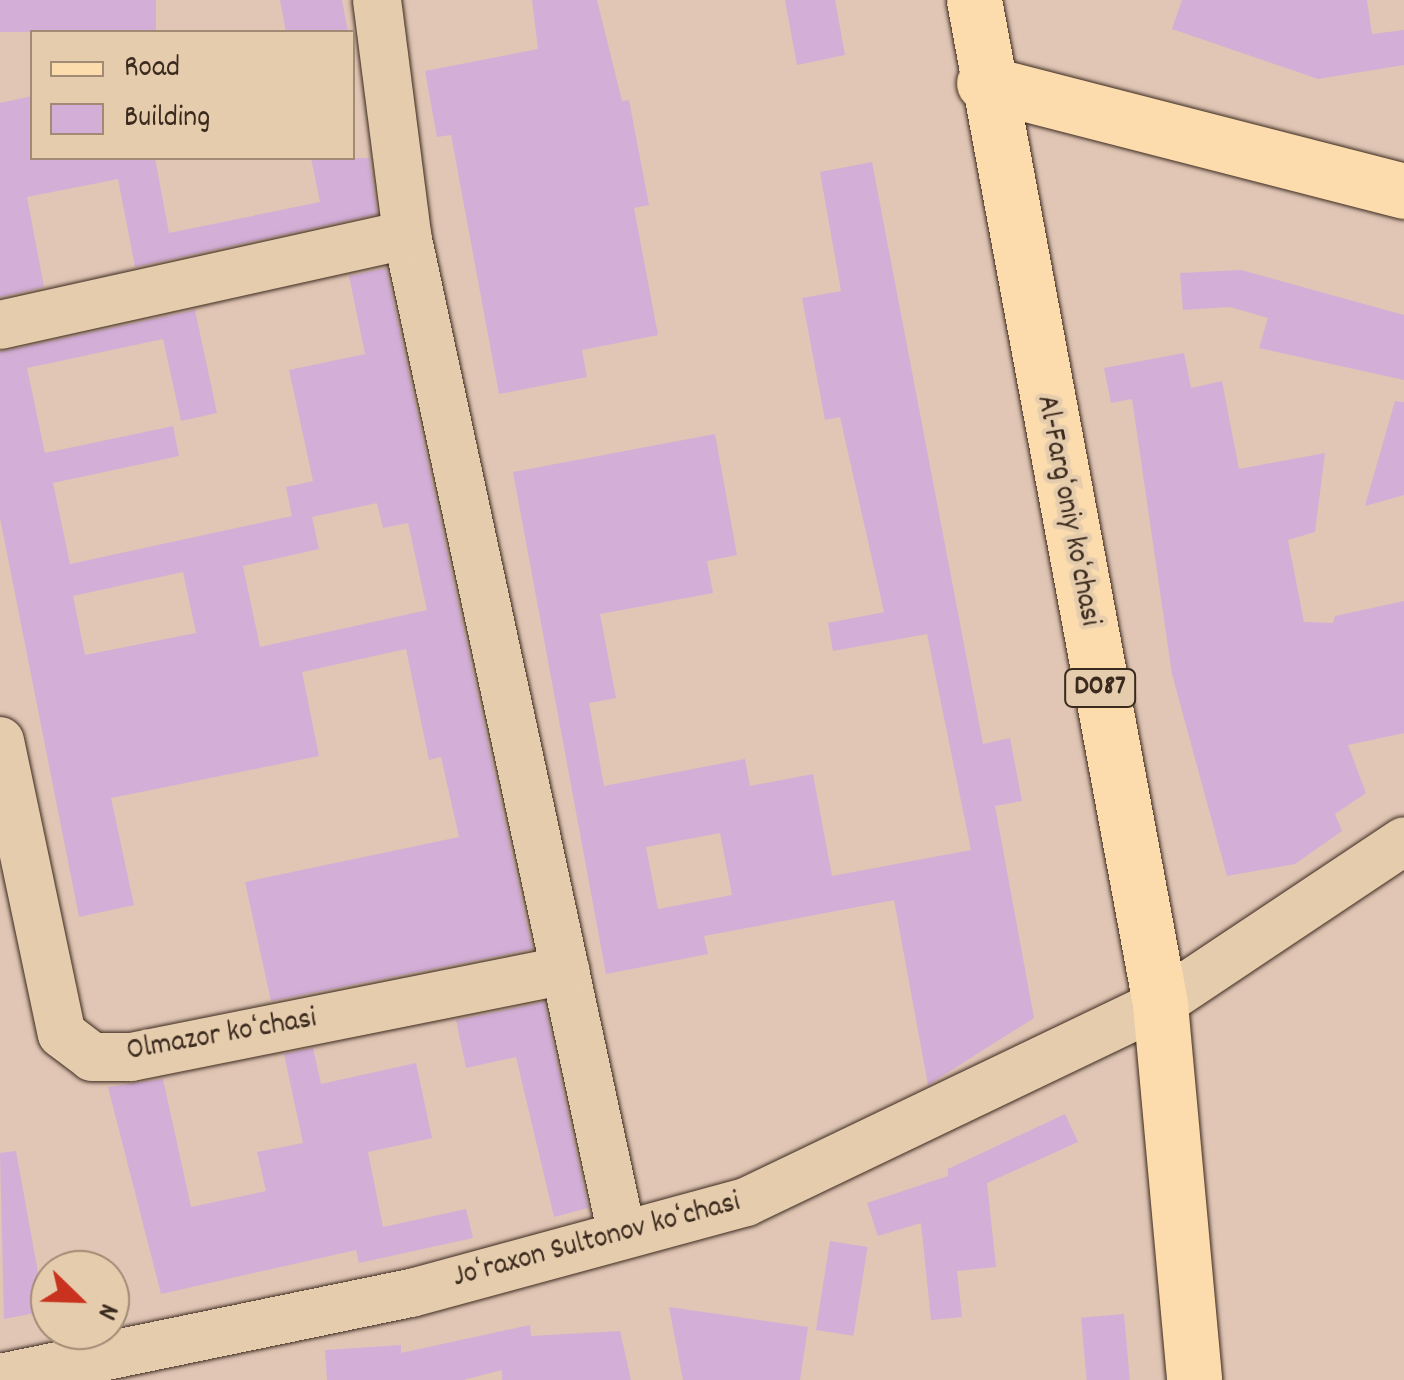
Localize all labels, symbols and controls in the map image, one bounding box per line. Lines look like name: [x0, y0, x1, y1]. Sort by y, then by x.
legend: [30, 30, 355, 160]
text: Road: [124, 48, 180, 91]
text: Building: [124, 98, 210, 141]
street label: Al-Fargʻoniy koʻchasi: [1026, 393, 1106, 629]
road number: D087: [1062, 665, 1138, 711]
street label: Olmazor koʻchasi: [124, 1003, 320, 1071]
street label: Joʻraxon Sultonov koʻchasi: [449, 1186, 745, 1298]
north arrow: [30, 1250, 130, 1350]
text: N: [85, 1297, 127, 1325]

